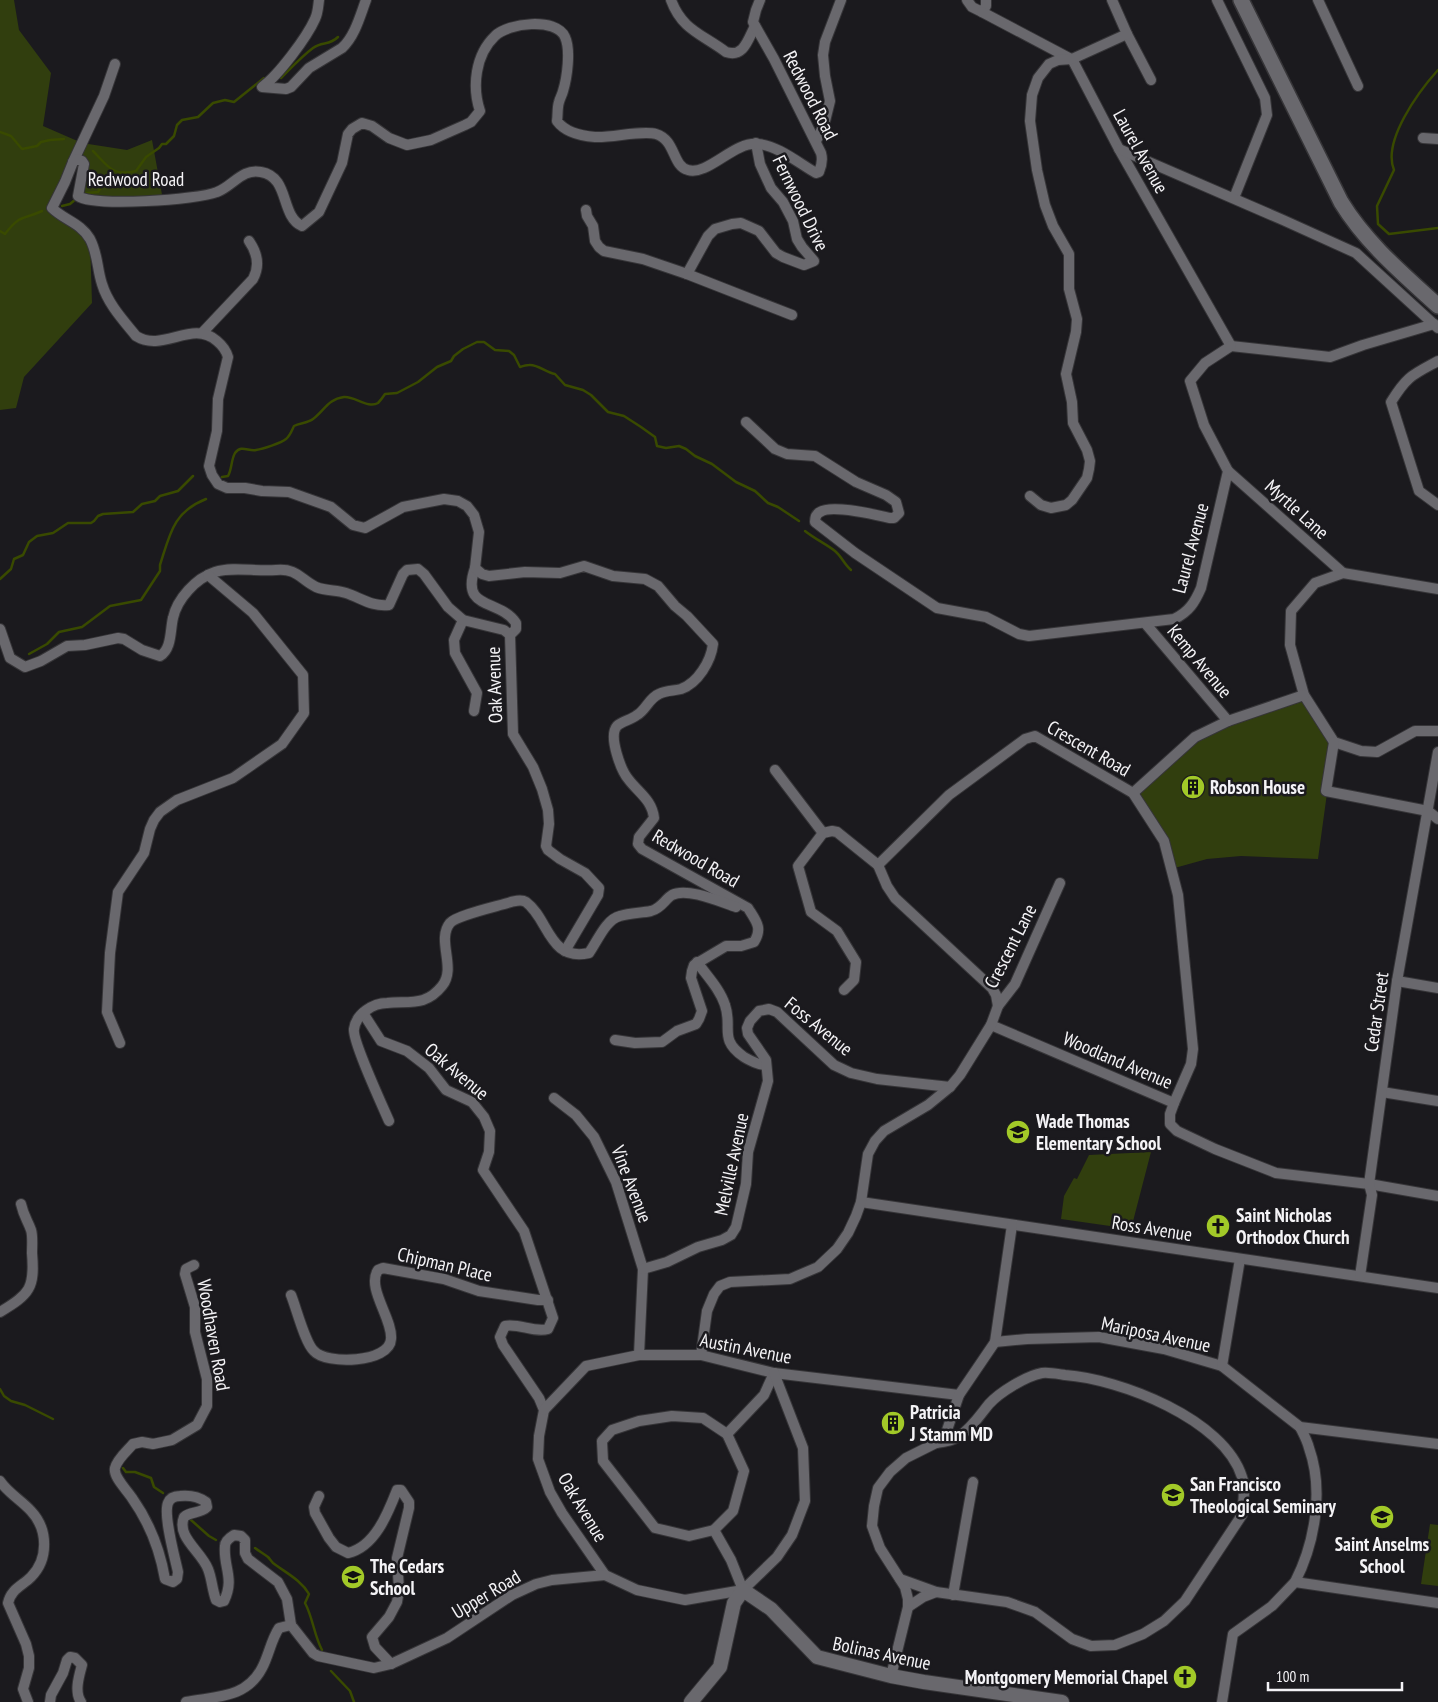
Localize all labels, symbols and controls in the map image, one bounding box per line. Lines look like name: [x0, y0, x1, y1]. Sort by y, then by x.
street label: Redwood Road: [778, 47, 844, 143]
street label: Laurel Avenue: [1108, 105, 1174, 197]
street label: Fernwood Drive: [768, 151, 835, 255]
street label: Redwood Road: [88, 167, 184, 191]
street label: Myrtle Lane: [1260, 474, 1334, 544]
street label: Laurel Avenue: [1166, 500, 1214, 596]
street label: Kemp Avenue: [1162, 619, 1238, 703]
street label: Oak Avenue: [481, 646, 507, 724]
street label: Crescent Road: [1043, 715, 1135, 781]
building icon: Robson House: [1180, 774, 1206, 800]
place label: Robson House: [1210, 775, 1305, 799]
street label: Redwood Road: [648, 823, 744, 893]
street label: Crescent Lane: [979, 900, 1041, 992]
street label: Cedar Street: [1359, 970, 1394, 1053]
street label: Foss Avenue: [780, 991, 858, 1061]
street label: Woodland Avenue: [1060, 1026, 1177, 1094]
street label: Oak Avenue: [420, 1037, 494, 1105]
place label: Wade Thomas Elementary School: [1035, 1109, 1161, 1155]
street label: Melville Avenue: [708, 1110, 754, 1217]
school or university icon: Wade Thomas Elementary School: [1005, 1119, 1031, 1145]
street label: Vine Avenue: [606, 1141, 658, 1226]
place label: Saint Nicholas Orthodox Church: [1236, 1203, 1350, 1249]
street label: Ross Avenue: [1110, 1210, 1194, 1246]
church icon: Saint Nicholas Orthodox Church: [1205, 1213, 1231, 1239]
street label: Chipman Place: [395, 1241, 495, 1287]
street label: Woodhaven Road: [192, 1277, 236, 1393]
street label: Mariposa Avenue: [1099, 1311, 1213, 1357]
street label: Austin Avenue: [698, 1327, 794, 1369]
place label: Patricia J Stamm MD: [909, 1400, 993, 1446]
building icon: Patricia J Stamm MD: [880, 1410, 906, 1436]
street label: Oak Avenue: [553, 1468, 613, 1546]
place label: San Francisco Theological Seminary: [1190, 1472, 1336, 1518]
school or university icon: San Francisco Theological Seminary: [1160, 1482, 1186, 1508]
school or university icon: Saint Anselms School: [1369, 1504, 1395, 1530]
place label: Saint Anselms School: [1335, 1532, 1430, 1578]
place label: The Cedars School: [370, 1554, 444, 1600]
school or university icon: The Cedars School: [340, 1564, 366, 1590]
street label: Upper Road: [447, 1564, 525, 1624]
street label: Bolinas Avenue: [831, 1631, 933, 1675]
scale bar: [1268, 1660, 1402, 1692]
church icon: Montgomery Memorial Chapel: [1172, 1664, 1198, 1690]
place label: Montgomery Memorial Chapel: [965, 1665, 1168, 1689]
text: 100 m: [1276, 1667, 1309, 1686]

